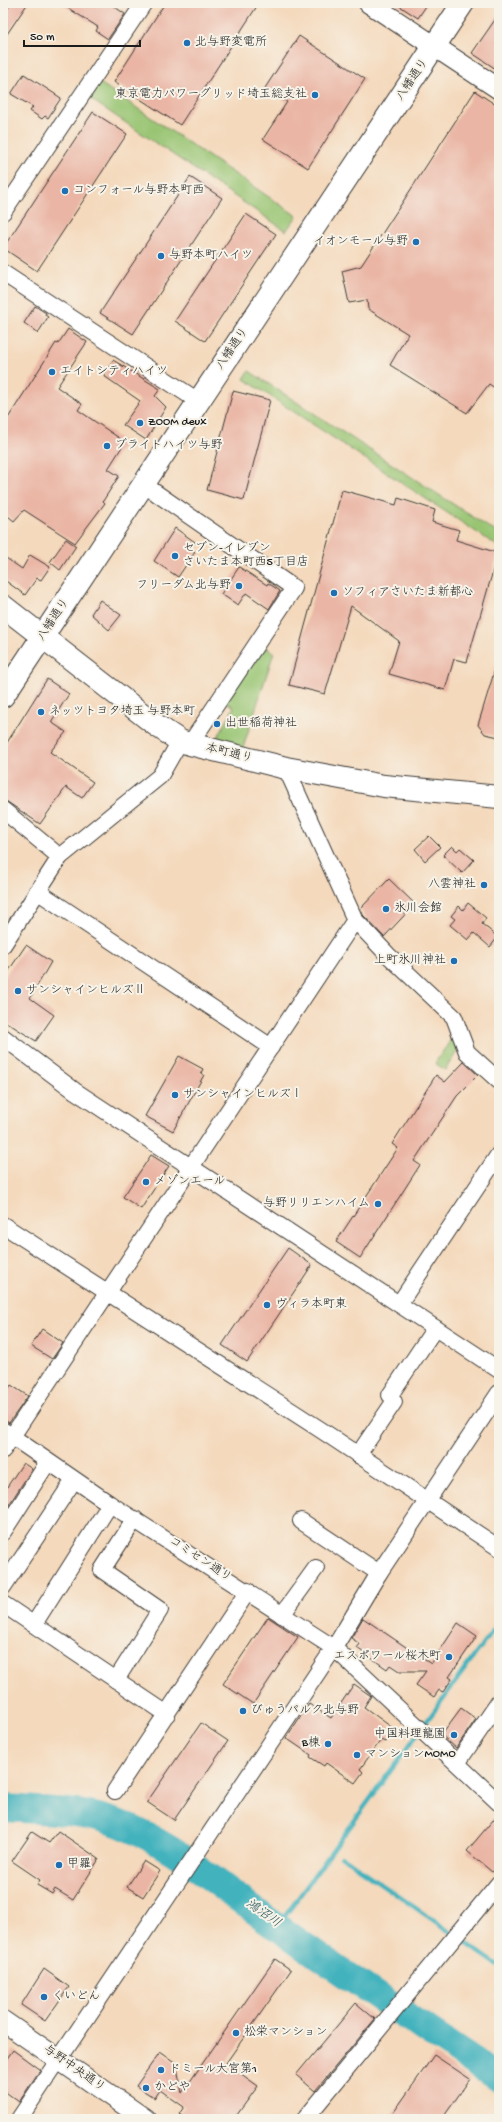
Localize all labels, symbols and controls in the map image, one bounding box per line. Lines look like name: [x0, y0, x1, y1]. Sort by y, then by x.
scale bar: [24, 22, 140, 48]
text: 50 m: [30, 31, 55, 45]
place label: 北与野変電所: [195, 35, 267, 50]
marker: 北与野変電所: [182, 38, 192, 48]
street label: 八幡通り: [393, 56, 432, 104]
place label: 東京電力パワーグリッド埼玉総支社: [115, 87, 307, 102]
marker: 東京電力パワーグリッド埼玉総支社: [310, 90, 320, 100]
place label: コンフォール与野本町西: [73, 183, 204, 198]
marker: コンフォール与野本町西: [60, 186, 70, 196]
place label: イオンモール与野: [313, 234, 408, 249]
marker: イオンモール与野: [411, 237, 421, 247]
place label: 与野本町ハイツ: [169, 248, 253, 263]
marker: 与野本町ハイツ: [156, 251, 166, 261]
street label: 八幡通り: [213, 325, 252, 373]
place label: エイトシティハイツ: [60, 365, 168, 379]
marker: エイトシティハイツ: [47, 367, 57, 377]
place label: ZOOM deux: [148, 416, 207, 430]
marker: ZOOM deux: [135, 418, 145, 428]
place label: ブライトハイツ与野: [115, 438, 223, 453]
marker: ブライトハイツ与野: [102, 441, 112, 451]
place label: セブン-イレブン さいたま本町西5丁目店: [183, 541, 309, 570]
marker: セブン-イレブン さいたま本町西5丁目店: [170, 551, 180, 561]
place label: フリーダム北与野: [136, 578, 231, 593]
marker: フリーダム北与野: [234, 581, 244, 591]
place label: ソフィアさいたま新都心: [342, 585, 474, 600]
marker: ソフィアさいたま新都心: [329, 588, 339, 598]
street label: 八幡通り: [34, 596, 73, 644]
place label: ネッツトヨタ埼玉 与野本町: [49, 704, 195, 719]
marker: ネッツトヨタ埼玉 与野本町: [36, 707, 46, 717]
place label: 出世稲荷神社: [225, 716, 297, 731]
marker: 出世稲荷神社: [212, 719, 222, 729]
street label: 本町通り: [204, 740, 254, 767]
place label: 八雲神社: [428, 877, 476, 892]
marker: 八雲神社: [479, 880, 489, 890]
place label: 氷川会館: [394, 901, 442, 916]
marker: 氷川会館: [381, 904, 391, 914]
place label: 上町氷川神社: [374, 953, 446, 968]
marker: 上町氷川神社: [449, 956, 459, 966]
place label: サンシャインヒルズⅡ: [26, 984, 146, 998]
marker: サンシャインヒルズⅡ: [13, 986, 23, 996]
place label: サンシャインヒルズⅠ: [183, 1088, 303, 1102]
marker: サンシャインヒルズⅠ: [170, 1090, 180, 1100]
place label: メゾンエール: [154, 1174, 225, 1189]
marker: メゾンエール: [141, 1177, 151, 1187]
place label: 与野リリエンハイム: [263, 1196, 370, 1211]
marker: 与野リリエンハイム: [373, 1199, 383, 1209]
place label: ヴィラ本町東: [275, 1297, 347, 1312]
marker: ヴィラ本町東: [262, 1300, 272, 1310]
street label: コミセン通り: [166, 1534, 235, 1585]
place label: エスポワール桜木町: [334, 1649, 441, 1664]
marker: エスポワール桜木町: [444, 1652, 454, 1662]
place label: びゅうパルク北与野: [251, 1703, 359, 1718]
marker: びゅうパルク北与野: [238, 1706, 248, 1716]
place label: 中国料理龍園: [374, 1727, 446, 1742]
marker: 中国料理龍園: [449, 1730, 459, 1740]
place label: B棟: [301, 1736, 320, 1751]
marker: B棟: [323, 1739, 333, 1749]
place label: マンションMOMO: [365, 1748, 456, 1762]
marker: マンションMOMO: [352, 1750, 362, 1760]
place label: 甲羅: [67, 1857, 91, 1872]
marker: 甲羅: [54, 1860, 64, 1870]
water label: 鴻沼川: [243, 1896, 284, 1931]
place label: くいどん: [52, 1990, 100, 2004]
marker: くいどん: [39, 1992, 49, 2002]
place label: 松栄マンション: [244, 2025, 328, 2040]
marker: 松栄マンション: [231, 2028, 241, 2038]
street label: 与野中央通り: [40, 2042, 108, 2095]
place label: ドミール大宮第1: [169, 2062, 257, 2077]
marker: ドミール大宮第1: [156, 2065, 166, 2075]
place label: かどや: [154, 2081, 190, 2095]
marker: かどや: [141, 2083, 151, 2093]

